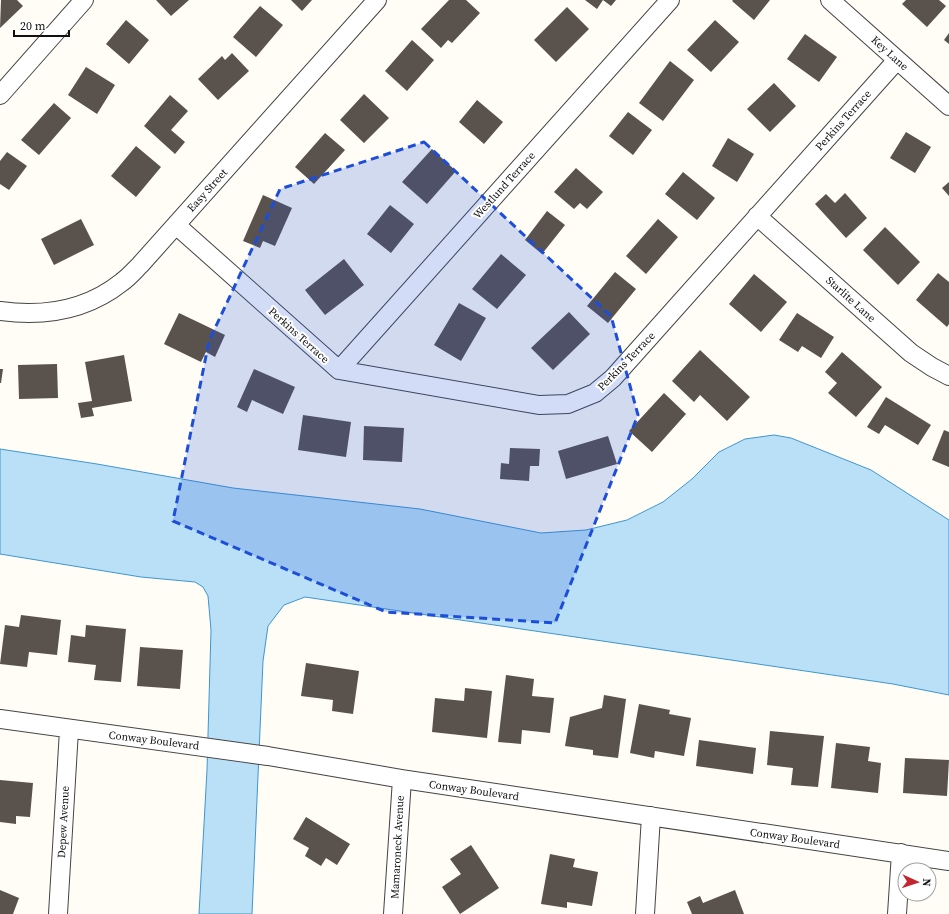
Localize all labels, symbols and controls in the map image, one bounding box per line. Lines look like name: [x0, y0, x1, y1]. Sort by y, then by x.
scale bar: [14, 12, 69, 38]
text: 20 m: [20, 18, 46, 34]
street label: Key Lane: [868, 33, 912, 74]
street label: Perkins Terrace: [812, 87, 875, 154]
street label: Westlund Terrace: [470, 148, 539, 222]
street label: Easy Street: [184, 165, 231, 215]
street label: Starlite Lane: [823, 273, 879, 326]
street label: Perkins Terrace: [265, 304, 332, 367]
street label: Perkins Terrace: [594, 328, 659, 394]
street label: Conway Boulevard: [108, 728, 201, 754]
street label: Conway Boulevard: [428, 777, 521, 804]
street label: Depew Avenue: [54, 785, 73, 859]
street label: Mamaroneck Avenue: [387, 795, 408, 899]
street label: Conway Boulevard: [749, 825, 842, 852]
north arrow: [897, 862, 937, 902]
text: N: [919, 878, 934, 887]

